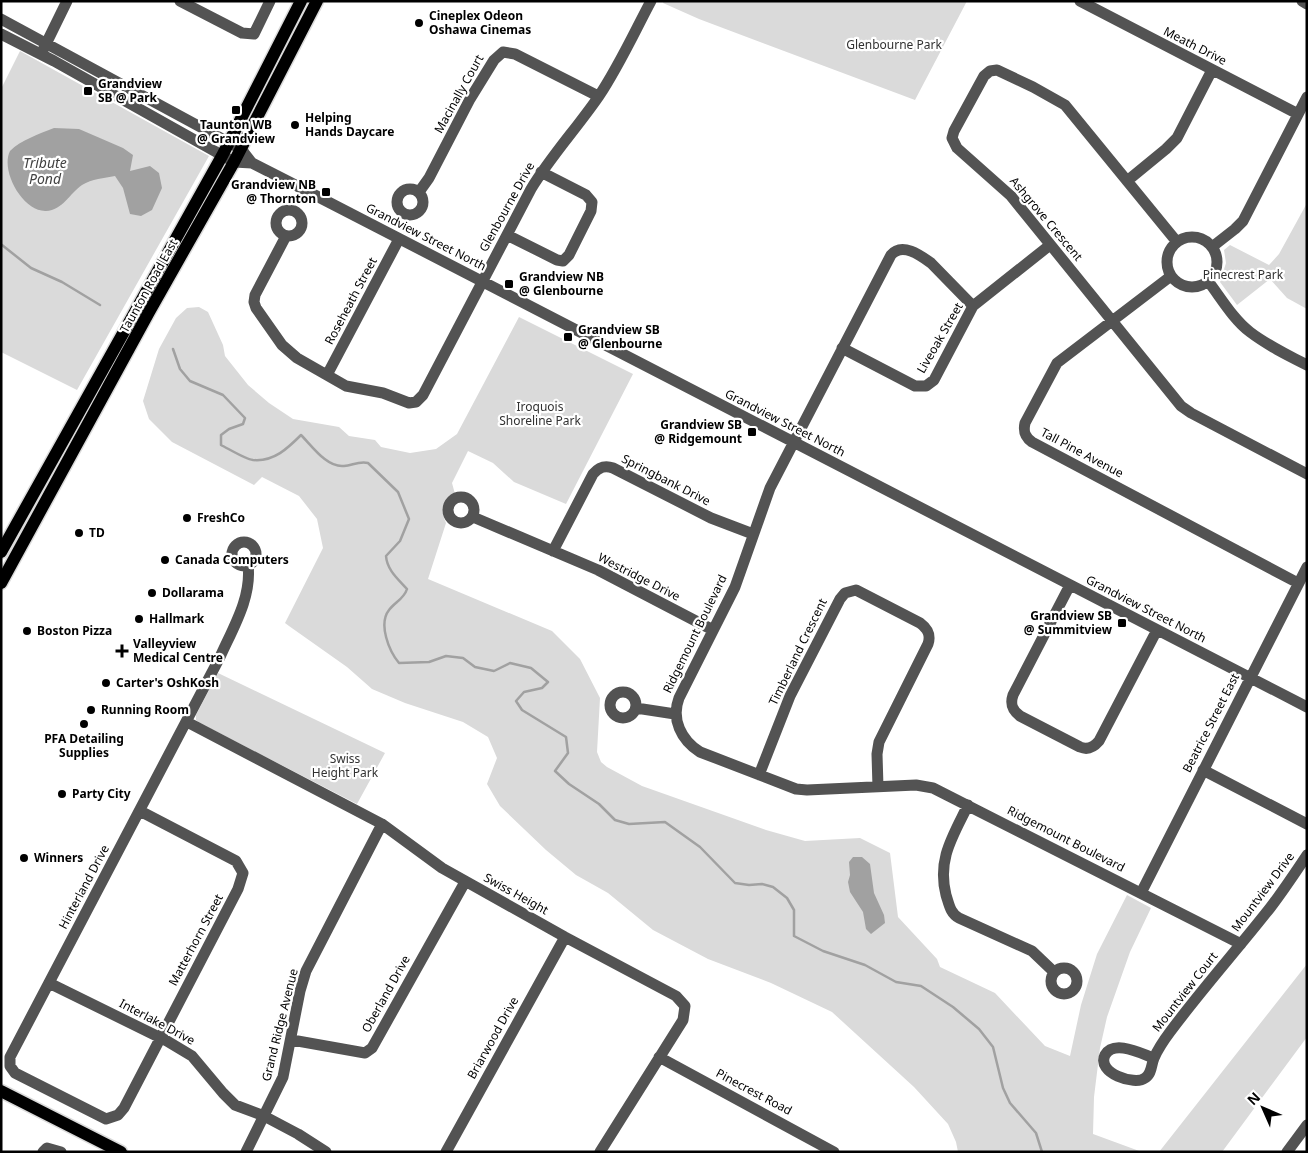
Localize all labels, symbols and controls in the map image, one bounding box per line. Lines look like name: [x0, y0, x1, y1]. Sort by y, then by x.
place label: Cineplex Odeon Oshawa Cinemas: [429, 7, 531, 38]
marker: Cineplex Odeon Oshawa Cinemas: [413, 17, 425, 29]
street label: Meath Drive: [1161, 22, 1230, 69]
park label: Glenbourne Park: [846, 36, 942, 53]
street label: Macinally Court: [430, 51, 488, 136]
place label: Grandview SB @ Park: [98, 75, 163, 106]
marker: Grandview SB @ Park: [82, 85, 94, 97]
marker: Taunton WB @ Grandview: [230, 104, 242, 116]
place label: Helping Hands Daycare: [305, 109, 394, 140]
place label: Taunton WB @ Grandview: [197, 116, 276, 147]
marker: Helping Hands Daycare: [289, 119, 301, 131]
water label: Tribute Pond: [23, 153, 67, 188]
street label: Glenbourne Drive: [475, 159, 538, 255]
street label: Ashgrove Crescent: [1006, 173, 1087, 265]
place label: Grandview NB @ Thornton: [231, 176, 316, 207]
marker: Grandview NB @ Thornton: [320, 186, 332, 198]
street label: Grandview Street North: [363, 199, 489, 274]
street label: Taunton Road East: [116, 235, 182, 336]
street label: Roseheath Street: [320, 254, 381, 347]
park label: Pinecrest Park: [1203, 266, 1284, 283]
place label: Grandview NB @ Glenbourne: [519, 268, 604, 299]
marker: Grandview NB @ Glenbourne: [503, 278, 515, 290]
street label: Liveoak Street: [912, 299, 967, 376]
place label: Grandview SB @ Glenbourne: [578, 321, 662, 352]
marker: Grandview SB @ Glenbourne: [562, 331, 574, 343]
street label: Grandview Street North: [722, 385, 848, 460]
park label: Iroquois Shoreline Park: [499, 398, 581, 429]
place label: Grandview SB @ Ridgemount: [654, 416, 742, 447]
street label: Tall Pine Avenue: [1038, 424, 1127, 482]
marker: Grandview SB @ Ridgemount: [746, 426, 758, 438]
street label: Springbank Drive: [619, 450, 714, 509]
place label: FreshCo: [197, 509, 245, 526]
marker: FreshCo: [181, 512, 193, 524]
place label: TD: [89, 524, 105, 541]
marker: TD: [73, 527, 85, 539]
street label: Westridge Drive: [595, 549, 683, 605]
place label: Canada Computers: [175, 551, 289, 568]
marker: Canada Computers: [159, 554, 171, 566]
street label: Grandview Street North: [1083, 571, 1209, 646]
street label: Ridgemount Boulevard: [658, 572, 731, 696]
place label: Dollarama: [162, 584, 224, 601]
marker: Dollarama: [146, 587, 158, 599]
street label: Timberland Crescent: [764, 595, 831, 708]
place label: Grandview SB @ Summitview: [1024, 607, 1113, 638]
place label: Hallmark: [149, 610, 205, 627]
marker: Hallmark: [133, 613, 145, 625]
marker: Grandview SB @ Summitview: [1116, 617, 1128, 629]
place label: Boston Pizza: [37, 622, 112, 639]
marker: Boston Pizza: [21, 625, 33, 637]
place label: Valleyview Medical Centre: [133, 635, 223, 666]
marker: Valleyview Medical Centre: [115, 644, 129, 658]
street label: Beatrice Street East: [1178, 670, 1243, 775]
place label: Carter's OshKosh: [116, 674, 219, 691]
marker: Carter's OshKosh: [100, 677, 112, 689]
place label: Running Room: [101, 701, 189, 718]
marker: Running Room: [85, 704, 97, 716]
marker: PFA Detailing Supplies: [78, 718, 90, 730]
place label: PFA Detailing Supplies: [44, 730, 124, 761]
park label: Swiss Height Park: [312, 750, 379, 781]
place label: Party City: [72, 785, 131, 802]
marker: Party City: [56, 788, 68, 800]
street label: Ridgemount Boulevard: [1005, 801, 1128, 876]
street label: Hinterland Drive: [54, 842, 113, 932]
street label: Mountview Drive: [1227, 848, 1298, 935]
place label: Winners: [34, 849, 83, 866]
marker: Winners: [18, 852, 30, 864]
street label: Swiss Height: [481, 869, 552, 919]
street label: Matterhorn Street: [164, 890, 227, 989]
street label: Mountview Court: [1148, 948, 1222, 1035]
street label: Oberland Drive: [357, 952, 414, 1035]
street label: Grand Ridge Avenue: [257, 967, 302, 1083]
street label: Briarwood Drive: [463, 993, 522, 1082]
street label: Interlake Drive: [116, 994, 198, 1049]
street label: Pinecrest Road: [713, 1064, 795, 1119]
north arrow: [1238, 1083, 1288, 1133]
text: N: [1243, 1088, 1264, 1109]

